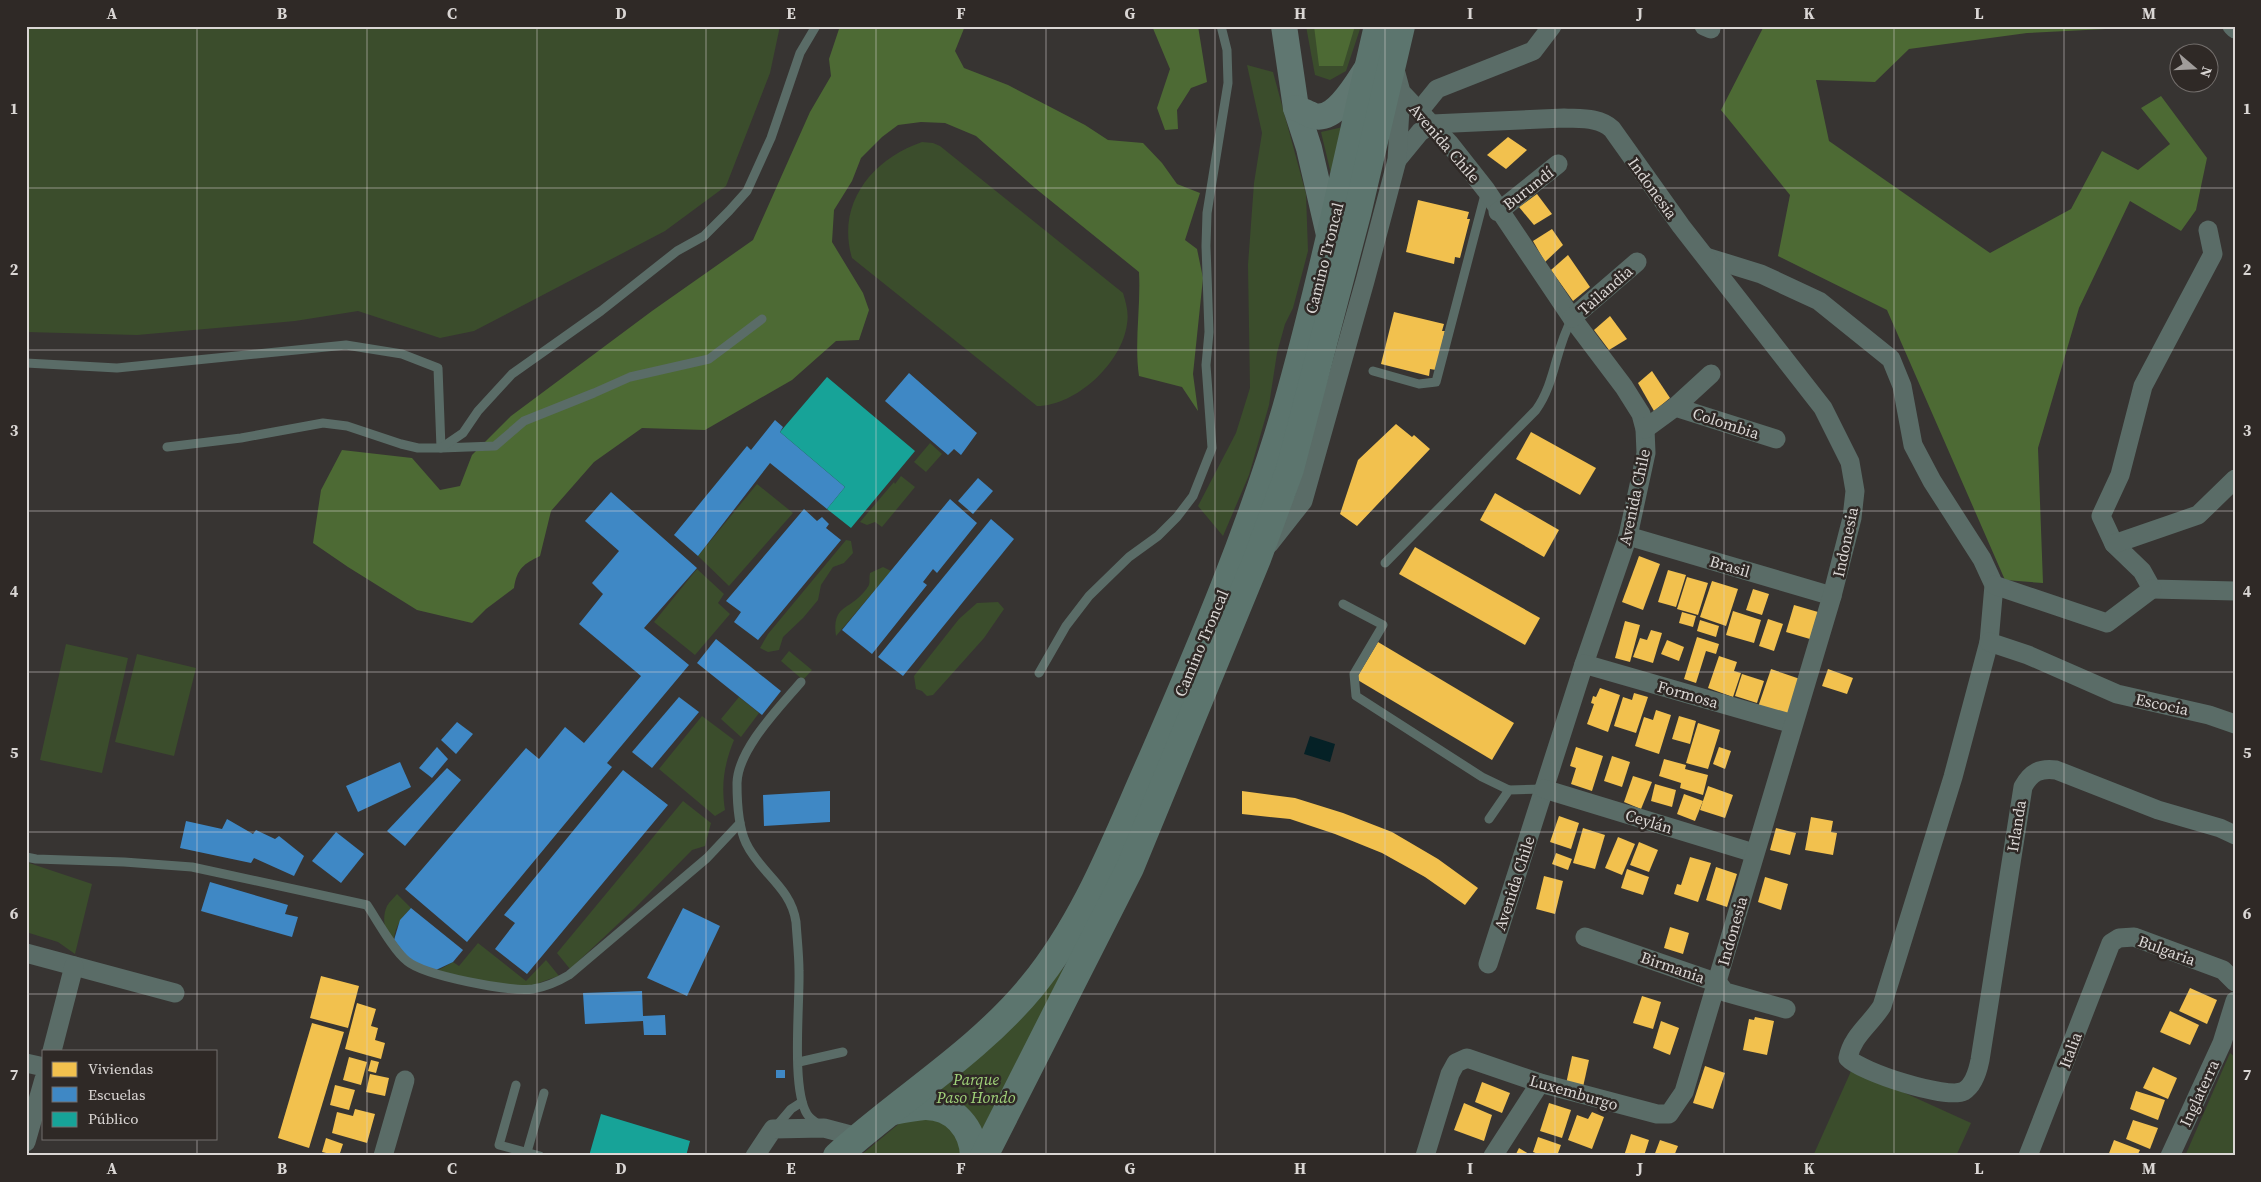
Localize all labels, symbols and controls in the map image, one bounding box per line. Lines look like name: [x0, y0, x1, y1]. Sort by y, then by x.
text: A: [107, 2, 118, 24]
text: B: [277, 2, 288, 24]
text: C: [447, 2, 457, 24]
text: D: [615, 2, 627, 24]
text: E: [786, 2, 796, 24]
text: F: [956, 2, 966, 24]
text: G: [1125, 2, 1136, 24]
text: H: [1294, 2, 1306, 24]
text: I: [1467, 2, 1473, 24]
text: J: [1636, 2, 1643, 24]
text: K: [1803, 2, 1815, 24]
text: L: [1974, 2, 1984, 24]
text: M: [2142, 2, 2156, 24]
north arrow: [2168, 42, 2218, 92]
text: N: [2195, 64, 2217, 80]
text: 1: [10, 97, 18, 119]
text: 1: [2243, 97, 2251, 119]
street label: Avenida Chile: [1404, 99, 1486, 187]
street label: Indonesia: [1623, 153, 1683, 224]
street label: Burundí: [1498, 161, 1558, 215]
street label: Camino Troncal: [1300, 200, 1349, 316]
text: 2: [10, 258, 19, 280]
text: 2: [2243, 258, 2252, 280]
street label: Tailandia: [1573, 259, 1638, 320]
street label: Colombia: [1690, 402, 1763, 444]
text: 3: [10, 419, 19, 441]
text: 3: [2243, 419, 2252, 441]
street label: Avenida Chile: [1613, 447, 1655, 547]
street label: Indonesia: [1827, 504, 1863, 579]
street label: Brasil: [1707, 550, 1753, 582]
text: 4: [10, 580, 19, 602]
text: 4: [2243, 580, 2252, 602]
street label: Camino Troncal: [1169, 586, 1234, 700]
street label: Formosa: [1655, 675, 1722, 713]
street label: Escocia: [2133, 688, 2191, 721]
text: 5: [10, 741, 19, 763]
text: 5: [2243, 741, 2252, 763]
street label: Irlanda: [2001, 798, 2031, 853]
street label: Ceylán: [1623, 803, 1676, 839]
street label: Avenida Chile: [1488, 833, 1540, 933]
street label: Indonesia: [1712, 893, 1753, 968]
text: 6: [10, 902, 19, 924]
text: 6: [2243, 902, 2252, 924]
street label: Bulgaria: [2135, 930, 2199, 971]
street label: Birmania: [1638, 946, 1709, 989]
street label: Italia: [2053, 1028, 2087, 1071]
legend: [42, 1050, 218, 1140]
street label: Inglaterra: [2174, 1055, 2224, 1130]
text: Viviendas: [88, 1058, 153, 1079]
text: 7: [10, 1063, 19, 1085]
text: 7: [2243, 1063, 2252, 1085]
park label: Parque Paso Hondo: [935, 1068, 1016, 1108]
street label: Luxemburgo: [1527, 1069, 1621, 1115]
text: Escuelas: [88, 1084, 145, 1105]
text: Público: [88, 1108, 139, 1129]
text: A: [107, 1157, 118, 1179]
text: B: [277, 1157, 288, 1179]
text: C: [447, 1157, 457, 1179]
text: D: [615, 1157, 627, 1179]
text: E: [786, 1157, 796, 1179]
text: F: [956, 1157, 966, 1179]
text: G: [1125, 1157, 1136, 1179]
text: H: [1294, 1157, 1306, 1179]
text: I: [1467, 1157, 1473, 1179]
text: J: [1636, 1157, 1643, 1179]
text: K: [1803, 1157, 1815, 1179]
text: L: [1974, 1157, 1984, 1179]
text: M: [2142, 1157, 2156, 1179]

